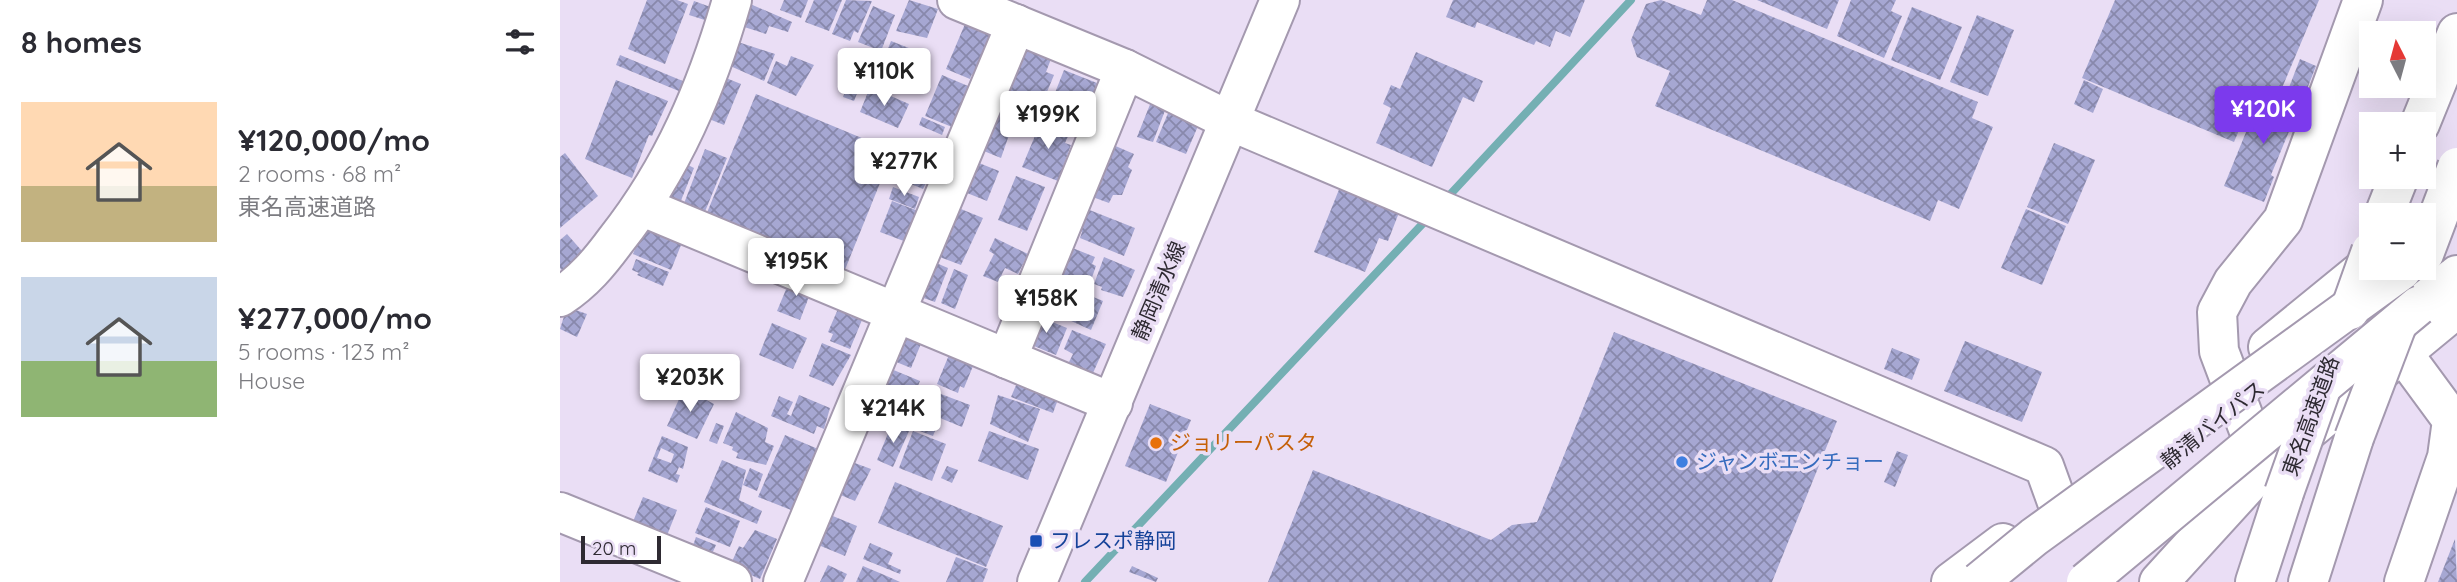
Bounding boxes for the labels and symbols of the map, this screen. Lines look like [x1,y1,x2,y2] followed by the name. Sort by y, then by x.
[2359,21,2436,98] north arrow
[835,48,933,108] pin: ¥110K
[2214,86,2312,146] pin: ¥120K
[999,92,1097,151] pin: ¥199K
[855,138,953,198] pin: ¥277K
[1126,237,1191,344] street label: 静岡清水線
[747,238,845,298] pin: ¥195K
[997,276,1095,335] pin: ¥158K
[2276,352,2344,479] street label: 東名高速道路
[641,354,739,414] pin: ¥203K
[2155,375,2269,474] street label: 静清バイパス
[844,386,942,445] pin: ¥214K
[1170,429,1317,455] place label: ジョリーパスタ
[1148,435,1164,451] marker: ジョリーパスタ
[1696,448,1884,474] place label: ジャンボエンチョー
[1674,454,1690,470] marker: ジャンボエンチョー
[1050,527,1176,553] place label: フレスポ静岡
[581,533,662,565] scale bar
[1028,533,1044,549] marker: フレスポ静岡

